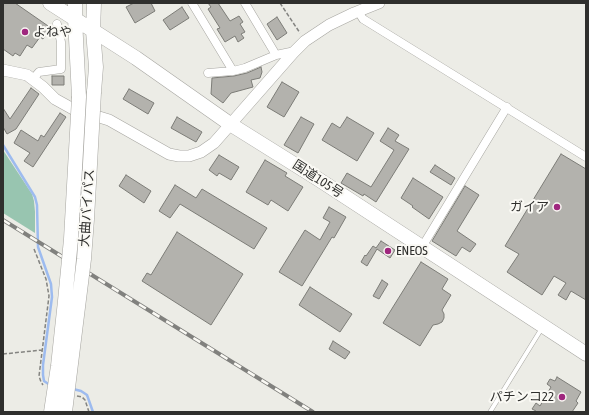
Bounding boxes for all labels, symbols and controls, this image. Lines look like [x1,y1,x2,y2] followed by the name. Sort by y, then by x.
[33,24,72,40] place label: よねや
[20,27,30,37] marker: よねや
[290,157,346,201] street label: 国道105号
[76,169,98,247] street label: 大曲バイパス
[510,199,549,215] place label: ガイア
[552,202,562,212] marker: ガイア
[396,243,428,259] place label: ENEOS
[383,246,393,256] marker: ENEOS
[490,389,554,405] place label: パチンコ22
[557,392,567,402] marker: パチンコ22

